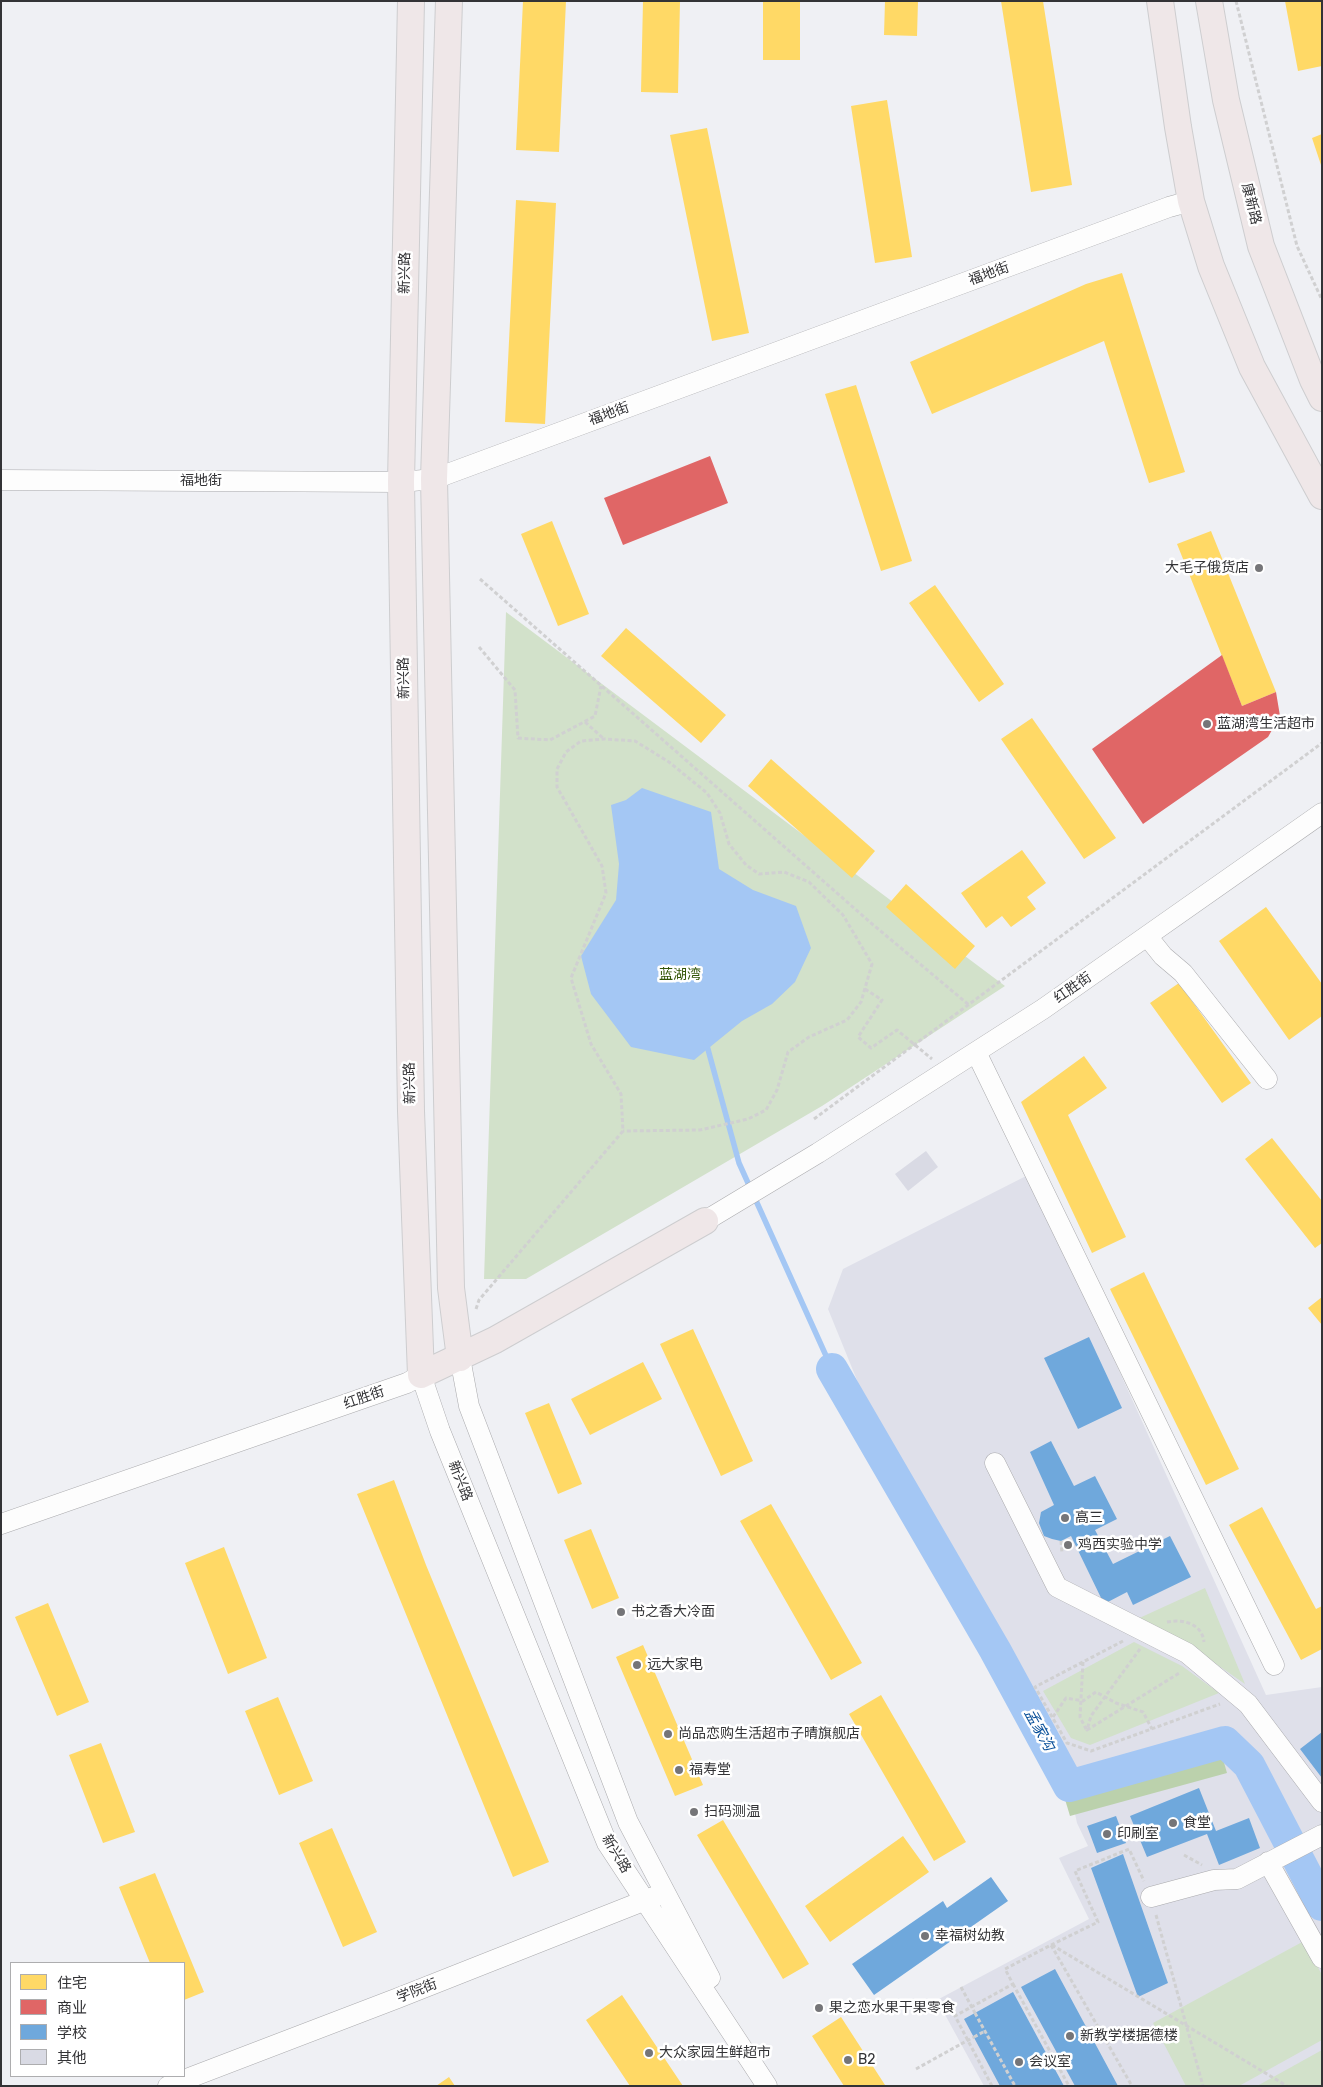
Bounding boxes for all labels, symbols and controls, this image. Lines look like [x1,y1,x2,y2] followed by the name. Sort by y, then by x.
[1238,182,1264,226] street label: 康新路
[396,252,414,294] street label: 新兴路
[966,259,1012,289] street label: 福地街
[586,399,632,429] street label: 福地街
[180,473,222,489] street label: 福地街
[1165,560,1249,576] place label: 大毛子俄货店
[1253,562,1265,574] marker: 大毛子俄货店
[395,657,413,699] street label: 新兴路
[1217,716,1315,732] place label: 蓝湖湾生活超市
[1201,718,1213,730] marker: 蓝湖湾生活超市
[659,967,701,983] park label: 蓝湖湾
[1051,969,1095,1007] street label: 红胜街
[401,1062,419,1104] street label: 新兴路
[341,1383,387,1413] street label: 红胜街
[444,1458,476,1504] street label: 新兴路
[1075,1510,1103,1526] place label: 高三
[1059,1512,1071,1524] marker: 高三
[1078,1537,1162,1553] place label: 鸡西实验中学
[1062,1539,1074,1551] marker: 鸡西实验中学
[631,1604,715,1620] place label: 书之香大冷面
[615,1606,627,1618] marker: 书之香大冷面
[647,1657,703,1673] place label: 远大家电
[631,1659,643,1671] marker: 远大家电
[1020,1706,1058,1754] water label: 孟家沟
[678,1726,860,1742] place label: 尚品恋购生活超市子晴旗舰店
[662,1728,674,1740] marker: 尚品恋购生活超市子晴旗舰店
[689,1762,731,1778] place label: 福寿堂
[673,1764,685,1776] marker: 福寿堂
[704,1804,760,1820] place label: 扫码测温
[688,1806,700,1818] marker: 扫码测温
[1183,1815,1211,1831] place label: 食堂
[1167,1817,1179,1829] marker: 食堂
[1117,1826,1159,1842] place label: 印刷室
[1101,1828,1113,1840] marker: 印刷室
[598,1832,634,1876] street label: 新兴路
[935,1928,1005,1944] place label: 幸福树幼教
[919,1930,931,1942] marker: 幸福树幼教
[10,1962,185,2077] legend
[57,1974,87,1992] text: 住宅
[394,1976,440,2006] street label: 学院街
[57,1999,87,2017] text: 商业
[829,2000,955,2016] place label: 果之恋水果干果零食
[813,2002,825,2014] marker: 果之恋水果干果零食
[57,2024,87,2042] text: 学校
[1080,2028,1178,2044] place label: 新教学楼据德楼
[1064,2030,1076,2042] marker: 新教学楼据德楼
[659,2045,771,2061] place label: 大众家园生鲜超市
[643,2047,655,2059] marker: 大众家园生鲜超市
[57,2049,87,2067] text: 其他
[858,2052,876,2068] place label: B2
[842,2054,854,2066] marker: B2
[1029,2054,1071,2070] place label: 会议室
[1013,2056,1025,2068] marker: 会议室

